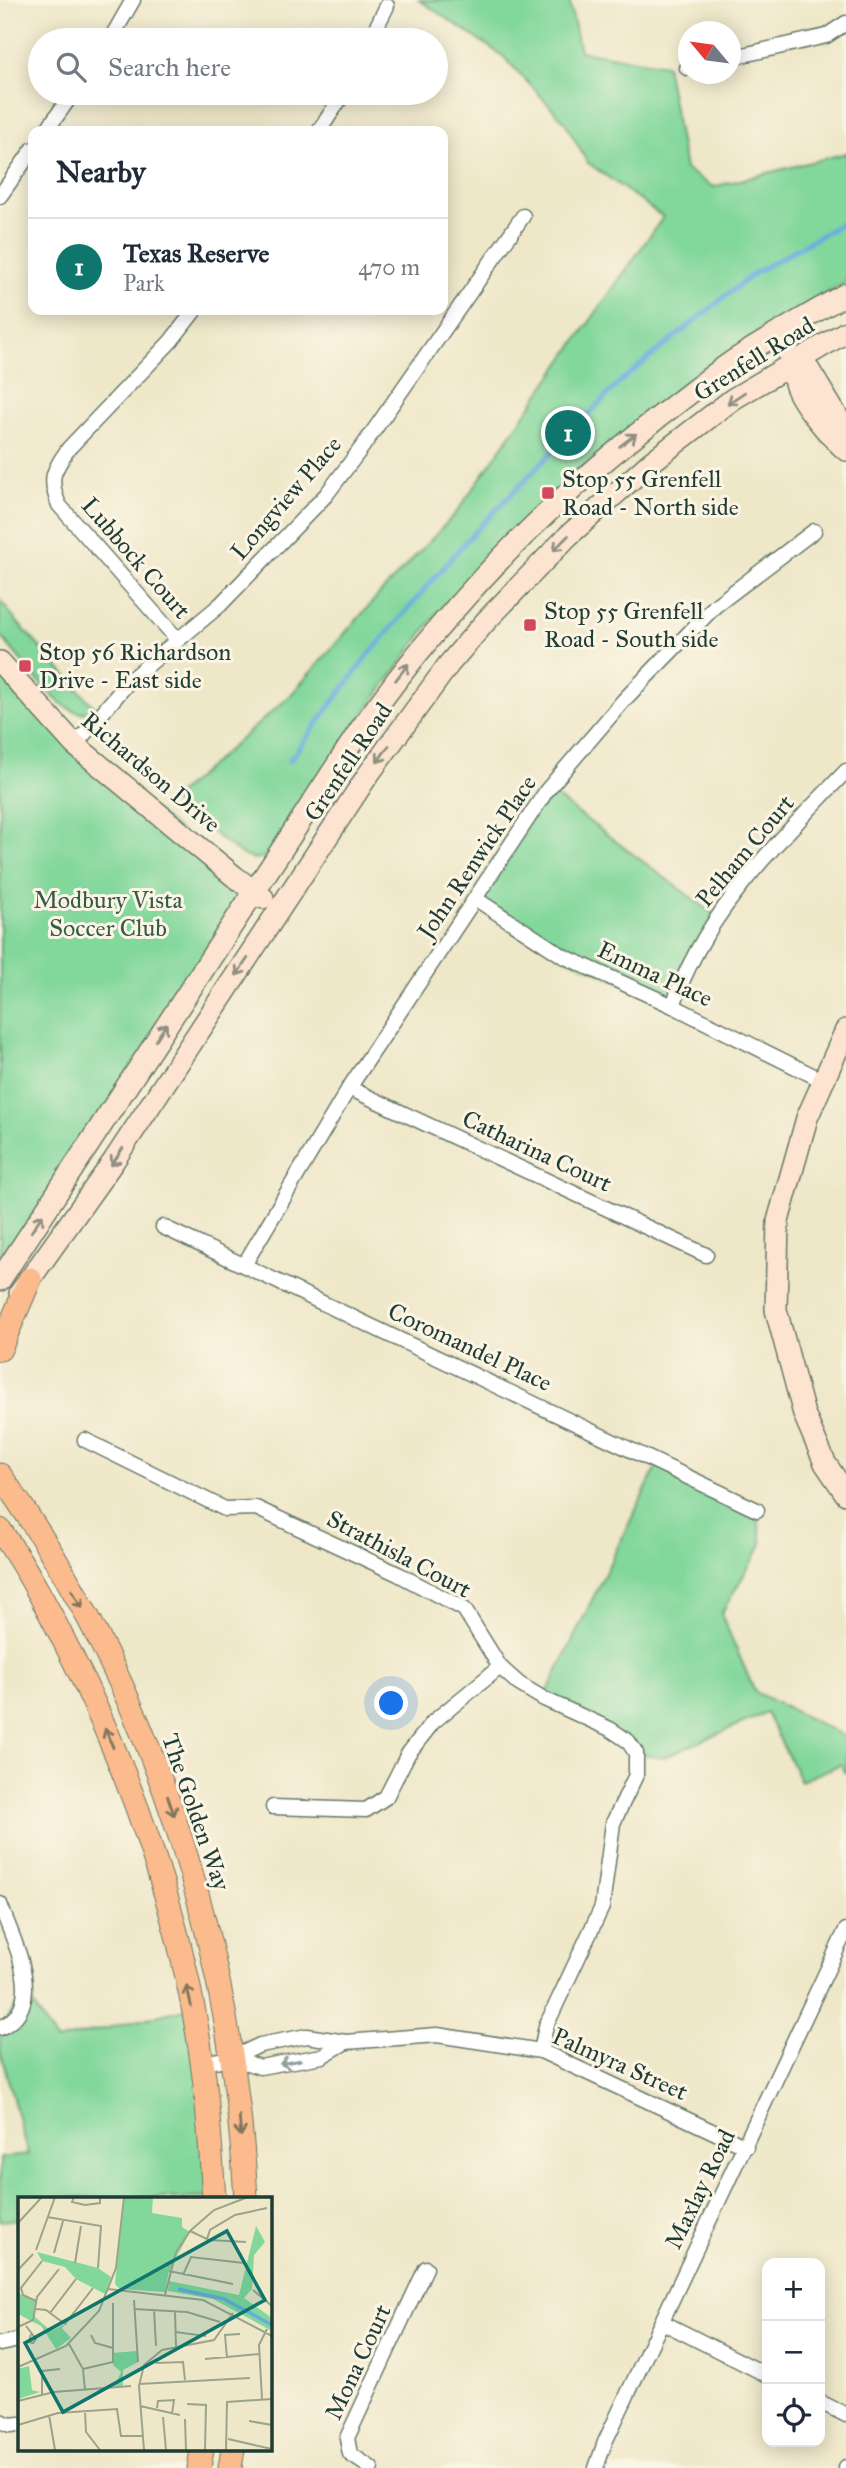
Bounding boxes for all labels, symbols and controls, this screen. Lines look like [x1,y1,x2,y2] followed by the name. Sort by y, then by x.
[678,21,741,84] north arrow
[28,28,448,105] search box
[52,48,90,86] icon: search
[108,51,231,83] text: Search here
[56,154,146,190] text: Nearby
[123,237,269,269] text: Texas Reserve
[74,253,84,281] text: 1
[358,253,420,281] text: 470 m
[123,269,165,297] text: Park
[688,310,820,408] street label: Grenfell Road
[726,391,746,405] one-way arrow
[545,407,591,459] pin: 1
[224,430,348,566] street label: Longview Place
[618,432,637,447] one-way arrow
[562,464,739,522] place label: Stop 55 Grenfell Road - North side
[540,485,556,501] marker: Stop 55 Grenfell Road - North side
[75,491,197,625] street label: Lubbock Court
[552,534,569,551] one-way arrow
[544,596,719,654] place label: Stop 55 Grenfell Road - South side
[522,617,538,633] marker: Stop 55 Grenfell Road - South side
[39,637,231,695] place label: Stop 56 Richardson Drive - East side
[17,658,33,674] marker: Stop 56 Richardson Drive - East side
[394,664,409,682] one-way arrow
[297,697,399,827] street label: Grenfell Road
[75,705,227,839] street label: Richardson Drive
[376,744,390,763] one-way arrow
[409,769,543,947] street label: John Renwick Place
[689,788,801,913] street label: Pelham Court
[33,885,183,943] park label: Modbury Vista Soccer Club
[593,934,717,1014] street label: Emma Place
[234,956,248,976] one-way arrow
[154,1023,168,1042] one-way arrow
[458,1103,617,1199] street label: Catharina Court
[109,1146,123,1166] one-way arrow
[30,1214,45,1233] one-way arrow
[383,1296,557,1398] street label: Coromandel Place
[322,1503,477,1605] street label: Strathisla Court
[71,1589,85,1609] one-way arrow
[374,1686,408,1720] your location
[102,1727,115,1749] one-way arrow
[155,1730,237,1895] street label: The Golden Way
[166,1795,178,1817] one-way arrow
[182,1985,196,2008] one-way arrow
[548,2021,693,2107] street label: Palmyra Street
[279,2056,302,2069] one-way arrow
[234,2114,247,2137] one-way arrow
[658,2124,742,2254] street label: Maxlay Road
[18,2197,271,2450] inset map
[762,2258,825,2447] map controls
[762,2258,825,2321] button: +
[318,2299,398,2425] street label: Mona Court
[762,2321,825,2384] button: −
[762,2384,825,2447] button: locate

